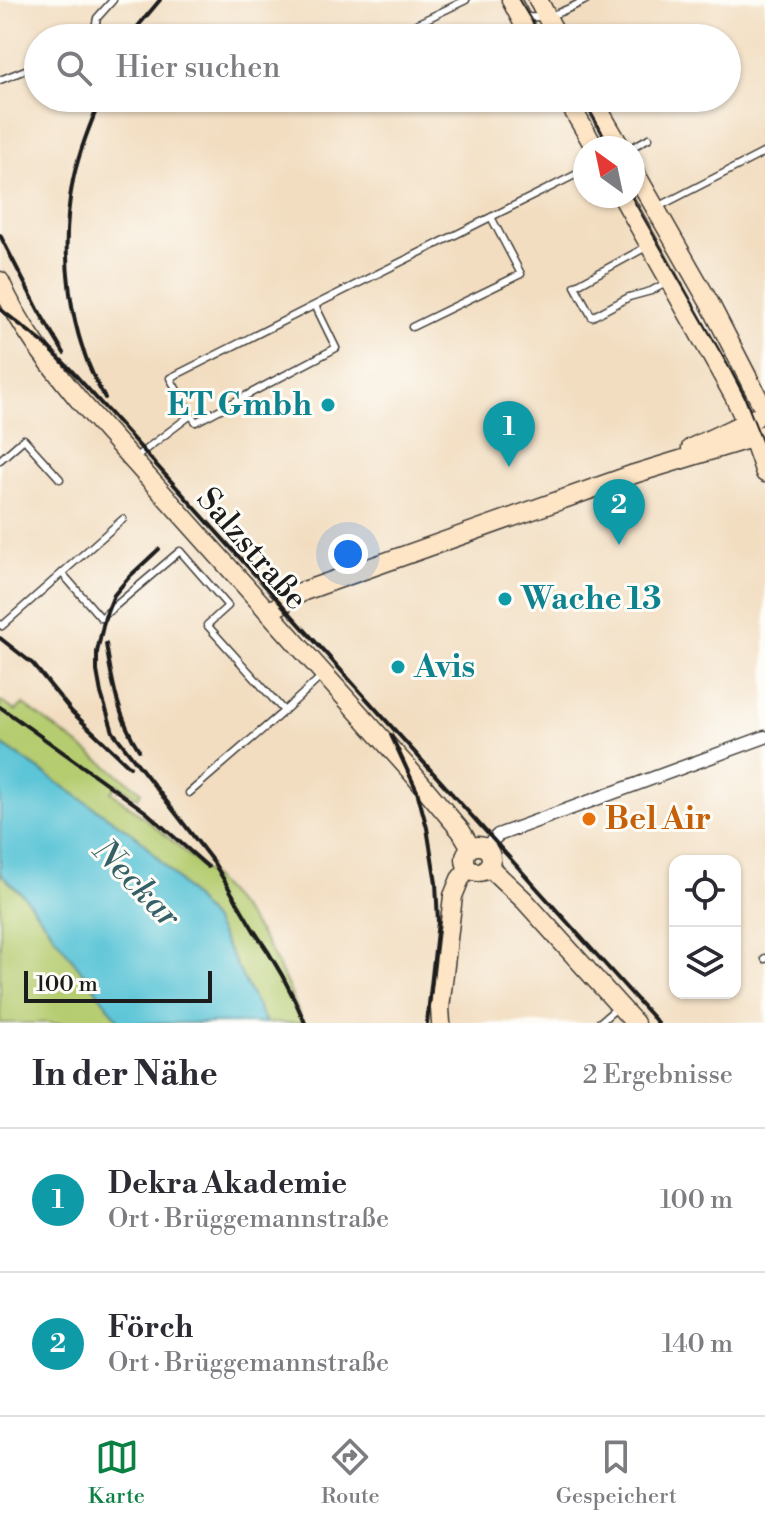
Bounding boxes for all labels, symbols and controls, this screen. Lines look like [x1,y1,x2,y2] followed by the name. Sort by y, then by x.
[24,24,741,112] search box
[52,46,96,90] icon: search
[116,49,280,87] text: Hier suchen
[573,136,645,208] north arrow
[167,385,312,425] place label: ET Gmbh
[319,396,337,414] marker: ET Gmbh
[483,401,535,467] pin: 1
[593,479,645,545] pin: 2
[188,480,316,618] street label: Salzstraße
[328,534,368,574] your location
[520,579,661,619] place label: Wache 13
[496,590,514,608] marker: Wache 13
[413,647,475,687] place label: Avis
[389,658,407,676] marker: Avis
[605,799,711,839] place label: Bel Air
[580,810,598,828] marker: Bel Air
[83,830,189,938] water label: Neckar
[669,855,741,999] map controls
[669,855,741,927] button: locate
[669,927,741,999] button: layers
[24,967,212,1003] scale bar
[36,971,98,998] text: 100 m
[32,1054,218,1096] text: In der Nähe
[583,1059,733,1091] text: 2 Ergebnisse
[108,1165,347,1203] text: Dekra Akademie
[52,1184,64,1216] text: 1
[660,1184,733,1216] text: 100 m
[108,1203,389,1235] text: Ort · Brüggemannstraße
[108,1309,193,1347] text: Förch
[50,1328,66,1360] text: 2
[662,1328,733,1360] text: 140 m
[108,1347,389,1379] text: Ort · Brüggemannstraße
[88,1435,145,1510] tab: Karte
[321,1435,380,1510] tab: Route
[556,1435,677,1510] tab: Gespeichert

